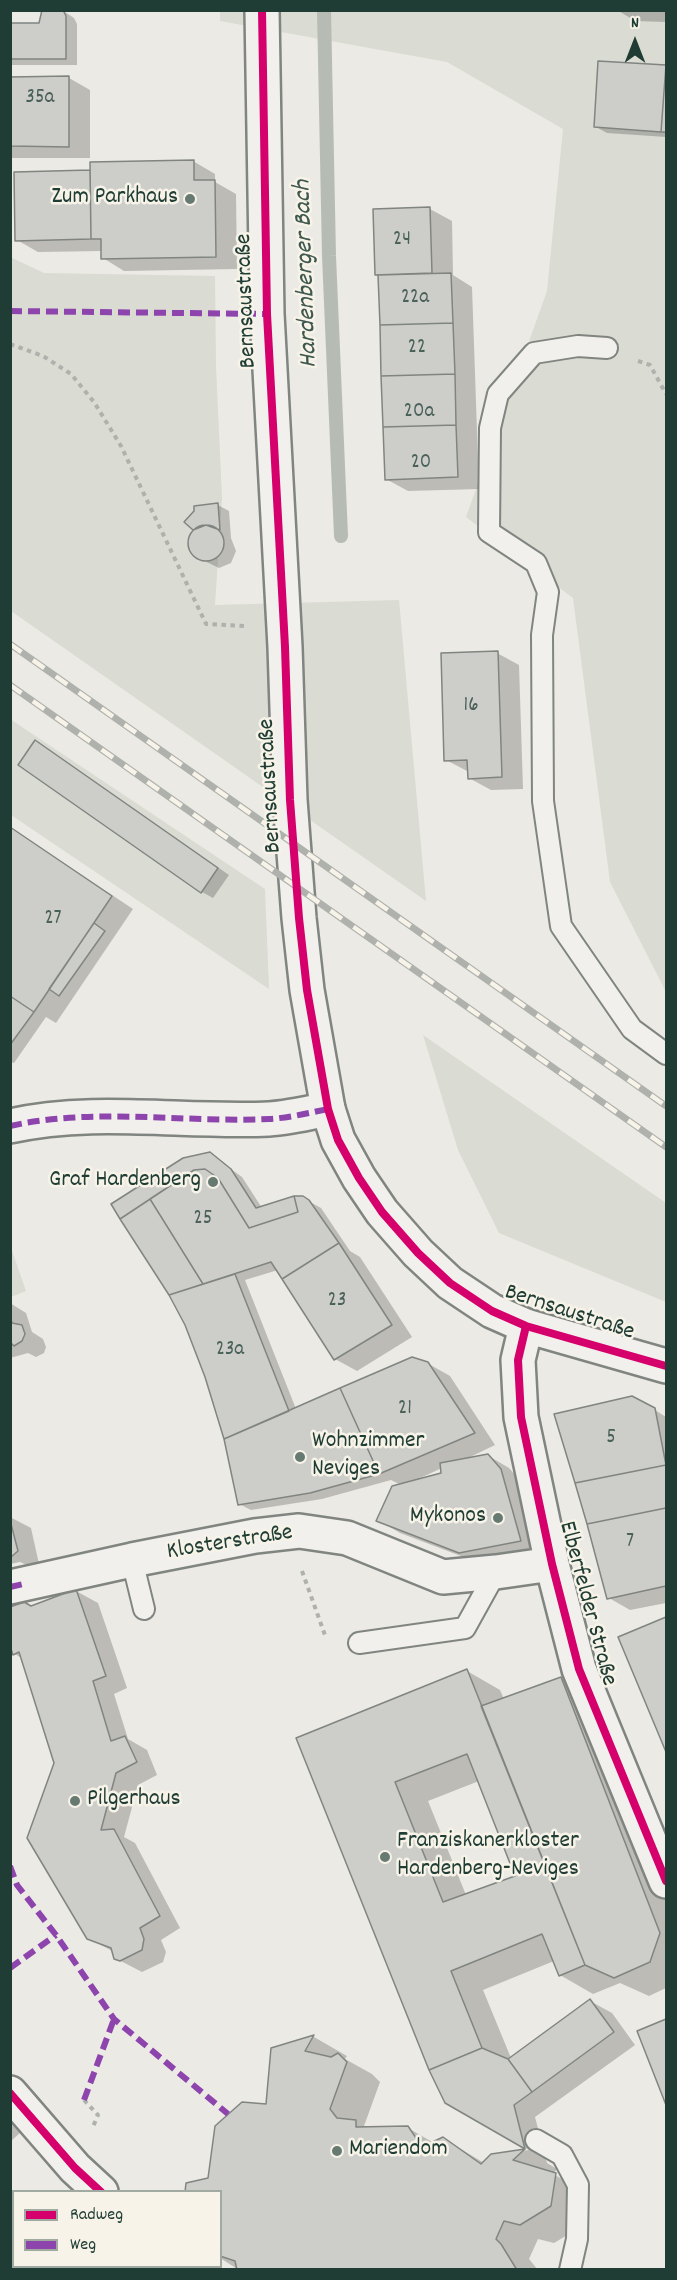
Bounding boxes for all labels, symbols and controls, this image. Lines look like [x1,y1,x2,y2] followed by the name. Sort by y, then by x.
[605,12,665,72] north arrow
[631,12,639,35] text: N
[26,86,54,112] house number: 35a
[289,179,327,369] water label: Hardenberger Bach
[51,185,178,213] place label: Zum Parkhaus
[183,192,197,206] marker: Zum Parkhaus
[393,228,411,254] house number: 24
[231,233,265,369] street label: Bernsaustraße
[401,286,429,312] house number: 22a
[408,336,426,362] house number: 22
[404,400,434,426] house number: 20a
[411,451,431,477] house number: 20
[464,694,478,720] house number: 16
[254,718,290,854] street label: Bernsaustraße
[44,907,62,933] house number: 27
[49,1168,201,1196] place label: Graf Hardenberg
[206,1175,220,1189] marker: Graf Hardenberg
[194,1207,212,1233] house number: 25
[500,1279,638,1349] street label: Bernsaustraße
[328,1289,346,1315] house number: 23
[216,1338,244,1364] house number: 23a
[398,1397,412,1423] house number: 21
[606,1426,616,1452] house number: 5
[312,1429,424,1485] place label: Wohnzimmer Neviges
[293,1450,307,1464] marker: Wohnzimmer Neviges
[410,1504,486,1532] place label: Mykonos
[491,1511,505,1525] marker: Mykonos
[550,1519,622,1689] street label: Elberfelder Straße
[165,1520,295,1568] street label: Klosterstraße
[626,1530,634,1556] house number: 7
[87,1787,181,1815] place label: Pilgerhaus
[68,1794,82,1808] marker: Pilgerhaus
[397,1829,579,1885] place label: Franziskanerkloster Hardenberg-Neviges
[378,1850,392,1864] marker: Franziskanerkloster Hardenberg-Neviges
[349,2137,448,2165] place label: Mariendom
[330,2144,344,2158] marker: Mariendom
[12,2190,222,2268] legend
[70,2203,123,2228] text: Radweg
[70,2233,96,2258] text: Weg

